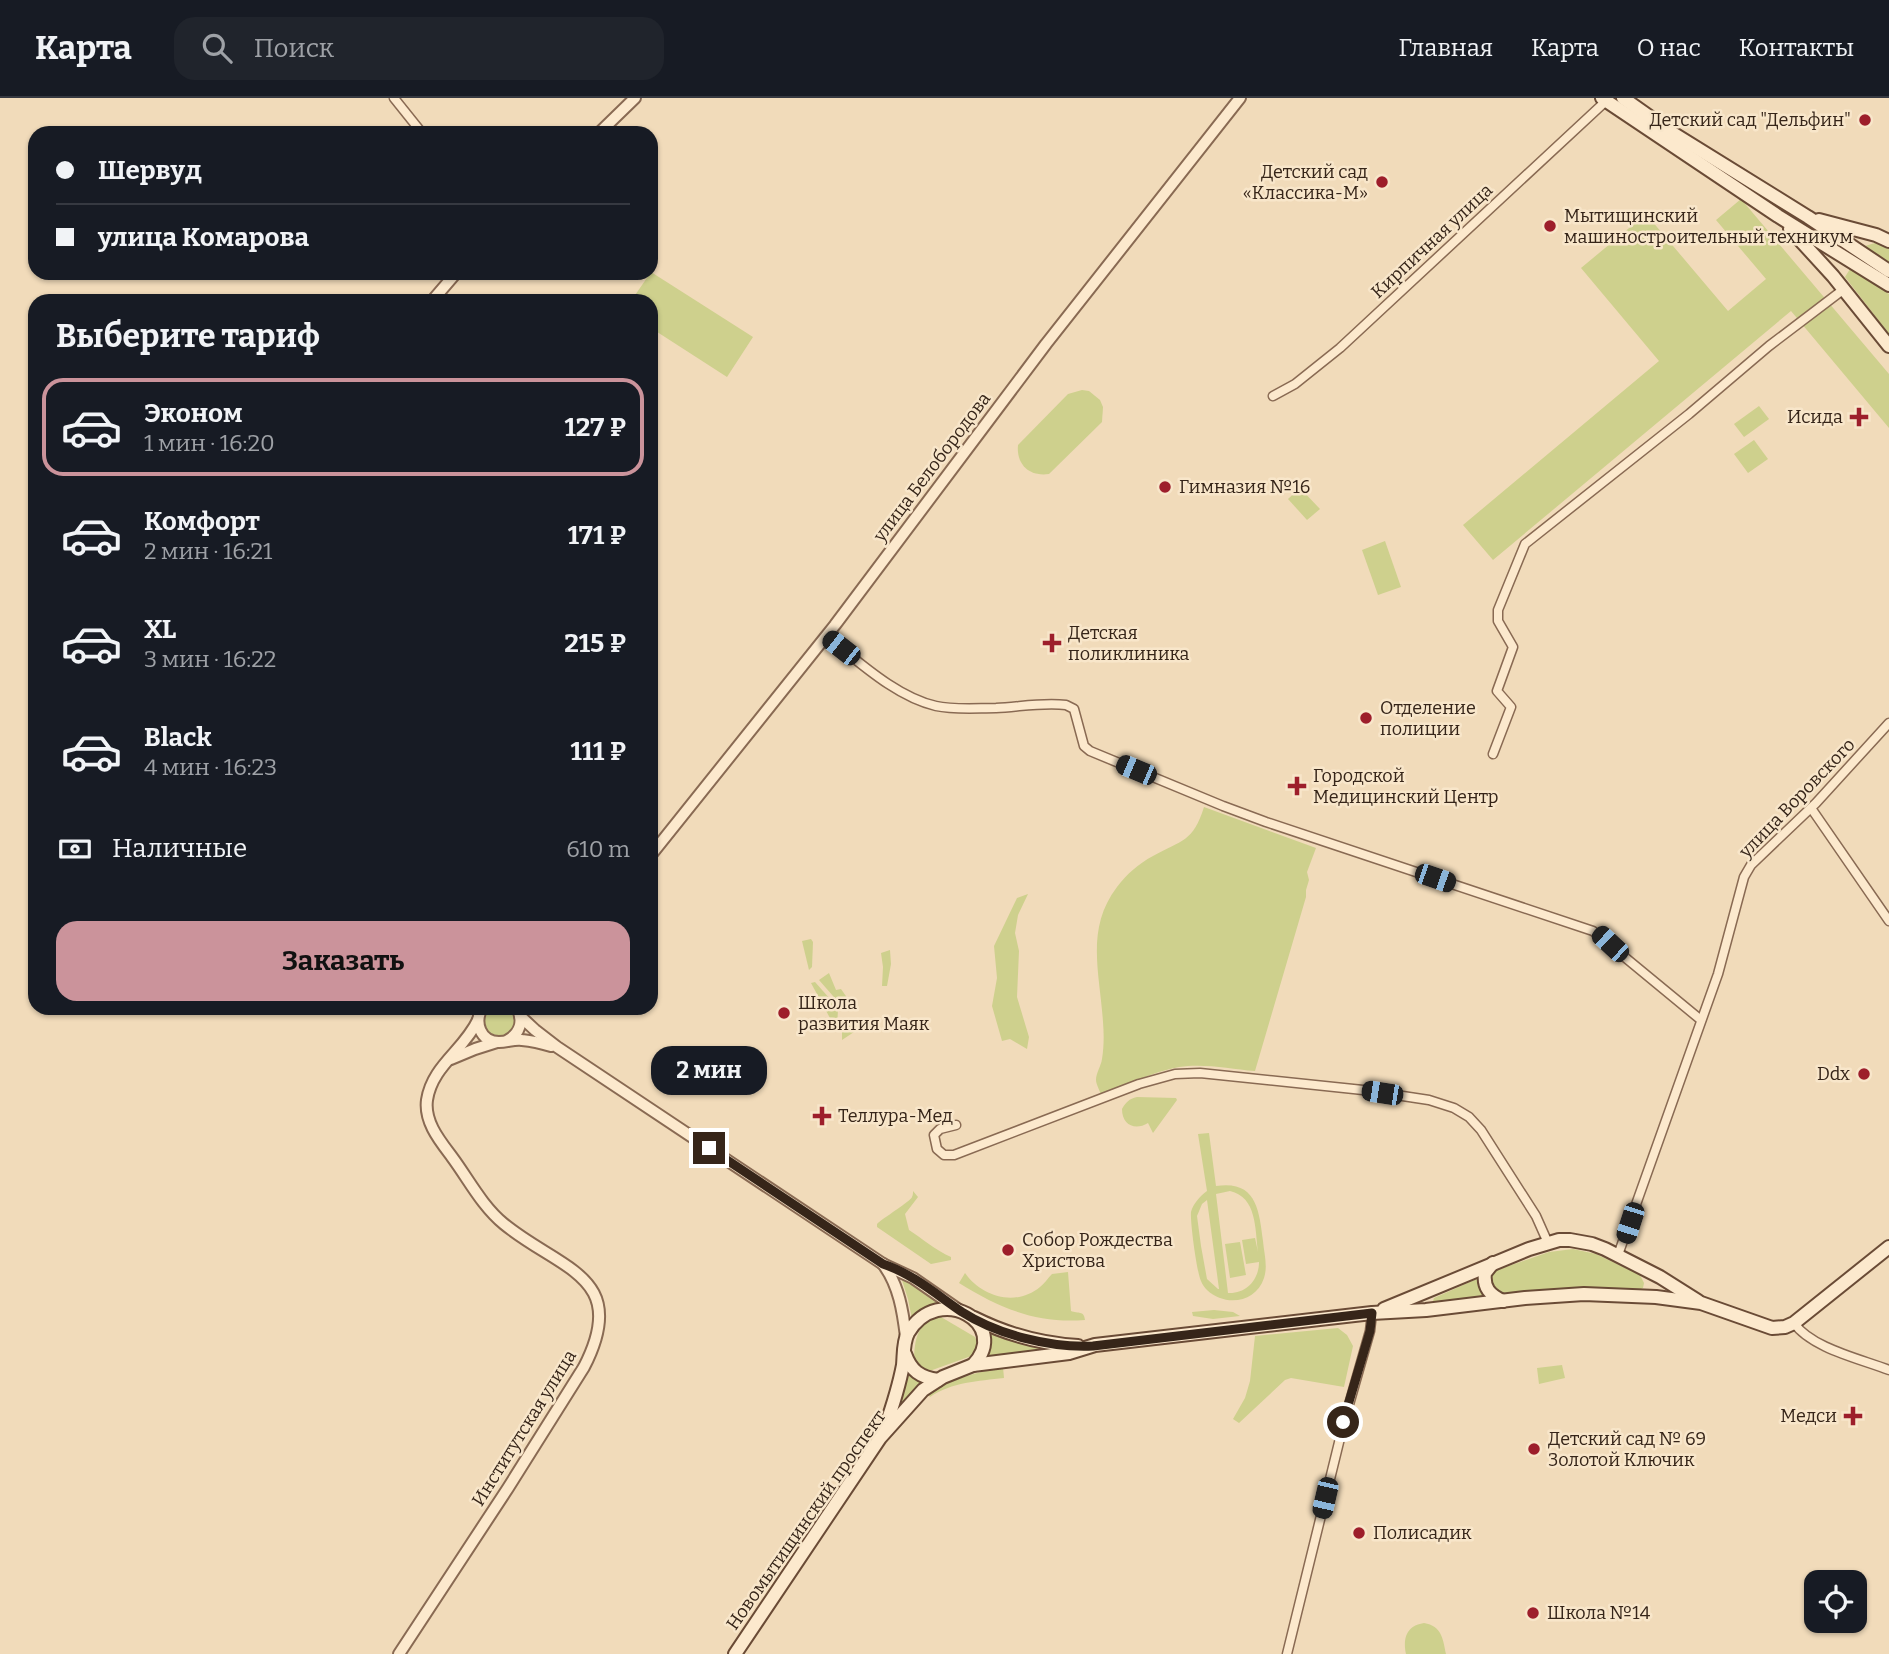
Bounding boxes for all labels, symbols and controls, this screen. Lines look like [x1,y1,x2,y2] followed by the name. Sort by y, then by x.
[174,17,664,80] search box
[35,28,132,68] text: Карта
[198,29,236,67] icon: search
[254,33,334,64] text: Поиск
[1398,34,1493,62] text: Главная
[1531,34,1599,62] text: Карта
[1637,34,1701,62] text: О нас
[1739,34,1854,62] text: Контакты
[1649,109,1851,131] place label: Детский сад "Дельфин"
[1857,112,1873,128] marker: Детский сад "Дельфин"
[98,155,202,186] text: Шервуд
[1243,161,1368,204] place label: Детский сад «Классика-М»
[1374,174,1390,190] marker: Детский сад «Классика-М»
[1367,179,1497,303] street label: Кирпичная улица
[1564,205,1853,248] place label: Мытищинский машиностроительный техникум
[1542,218,1558,234] marker: Мытищинский машиностроительный техникум
[98,222,309,253] text: улица Комарова
[56,317,320,355] text: Выберите тариф
[868,388,995,547] street label: улица Белобородова
[60,396,123,459] icon: car
[144,398,243,429] text: Эконом
[1787,406,1843,428] place label: Исида
[1849,407,1869,427] marker: Исида
[565,412,626,443] text: 127 ₽
[144,429,275,457] text: 1 мин · 16:20
[1179,476,1310,498] place label: Гимназия №16
[1157,479,1173,495] marker: Гимназия №16
[60,504,123,567] icon: car
[144,506,260,537] text: Комфорт
[568,520,626,551] text: 171 ₽
[144,537,272,565] text: 2 мин · 16:21
[60,612,123,675] icon: car
[144,614,176,645] text: XL
[1068,622,1190,665] place label: Детская поликлиника
[818,627,865,669] car
[564,628,626,659] text: 215 ₽
[1042,633,1062,653] marker: Детская поликлиника
[144,645,276,673] text: 3 мин · 16:22
[1380,697,1476,740] place label: Отделение полиции
[1358,710,1374,726] marker: Отделение полиции
[60,720,123,783] icon: car
[144,722,212,753] text: Black
[1734,734,1860,863] street label: улица Воровского
[571,736,626,767] text: 111 ₽
[1113,752,1160,788] car
[144,753,277,781] text: 4 мин · 16:23
[1313,765,1499,808] place label: Городской Медицинский Центр
[1287,776,1307,796] marker: Городской Медицинский Центр
[56,830,94,868] icon: cash
[112,833,247,864] text: Наличные
[566,835,630,863] text: 610 m
[1412,861,1459,895] car
[56,921,630,1001] button: Заказать
[1588,922,1633,966] car
[798,992,930,1035] place label: Школа развития Маяк
[776,1005,792,1021] marker: Школа развития Маяк
[651,1046,767,1096] callout: 2 мин
[676,1056,742,1084] text: 2 мин
[1817,1063,1850,1085] place label: Ddx
[1856,1066,1872,1082] marker: Ddx
[1360,1079,1405,1107] car
[838,1105,953,1127] place label: Теллура-Мед
[812,1106,832,1126] marker: Теллура-Мед
[693,1132,725,1164] route end
[1614,1200,1647,1246] car
[1022,1229,1173,1272] place label: Собор Рождества Христова
[1000,1242,1016,1258] marker: Собор Рождества Христова
[467,1346,581,1510] street label: Институтская улица
[1780,1405,1837,1427] place label: Медси
[721,1406,891,1634] street label: Новомытищинский проспект
[1327,1406,1359,1438] route start
[1843,1406,1863,1426] marker: Медси
[1548,1428,1706,1471] place label: Детский сад № 69 Золотой Ключик
[1526,1441,1542,1457] marker: Детский сад № 69 Золотой Ключик
[1311,1475,1340,1521] car
[1373,1522,1472,1544] place label: Полисадик
[1351,1525,1367,1541] marker: Полисадик
[1804,1570,1867,1633] map controls
[1804,1570,1867,1633] button: locate
[1547,1602,1651,1624] place label: Школа №14
[1525,1605,1541,1621] marker: Школа №14

